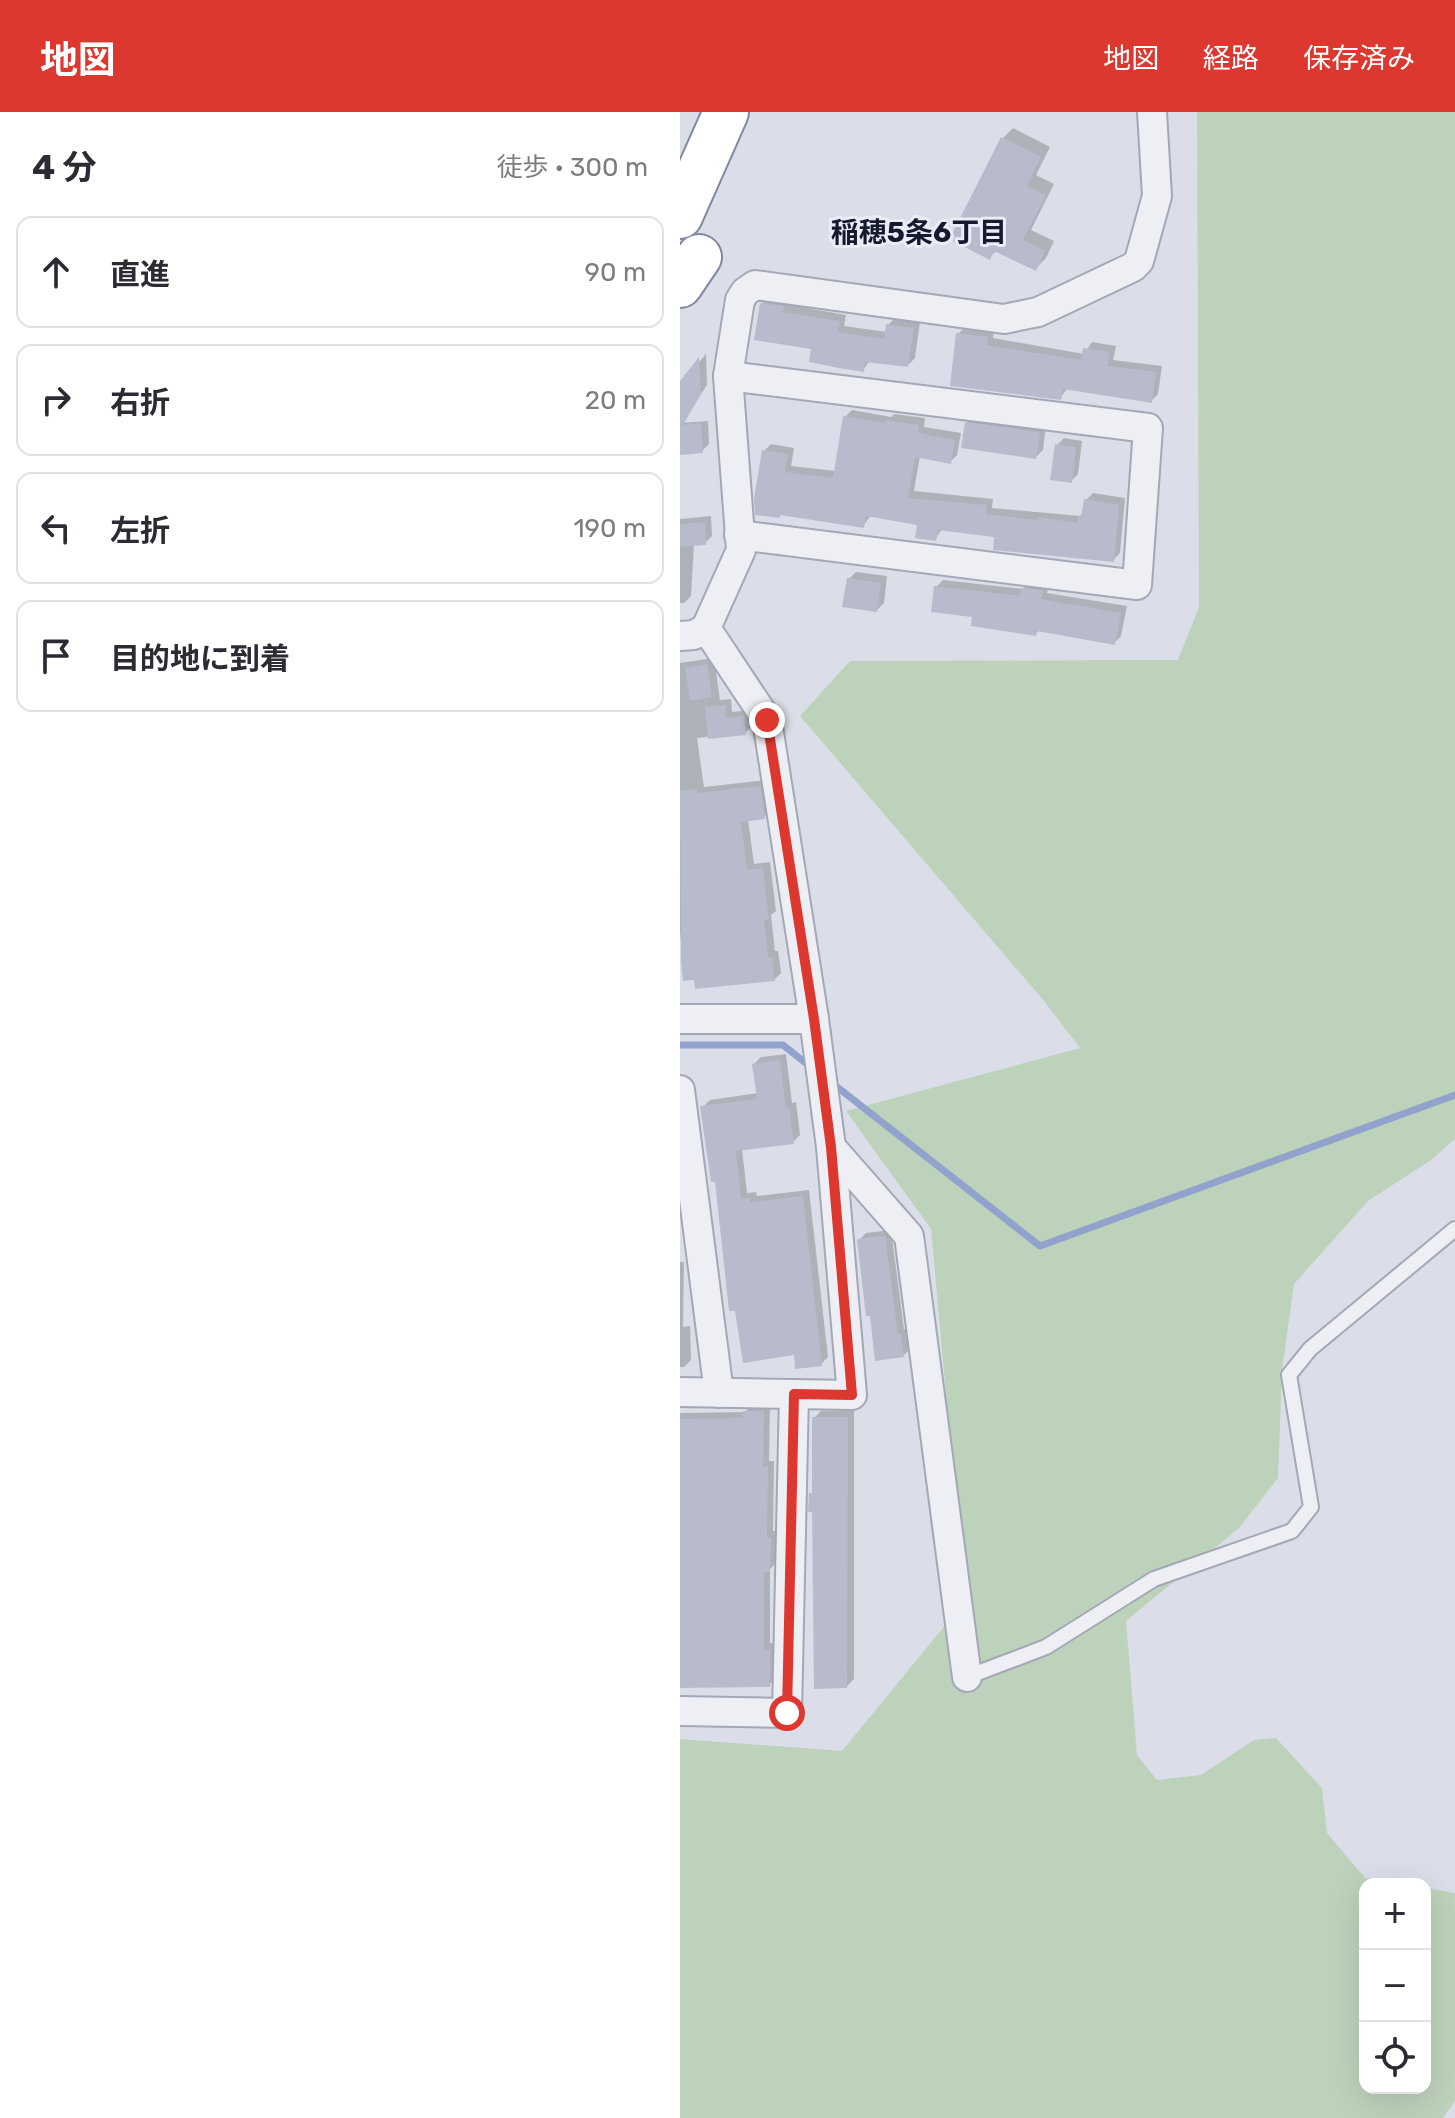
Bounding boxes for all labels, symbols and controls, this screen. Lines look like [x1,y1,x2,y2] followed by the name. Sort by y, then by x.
[40,37,116,83] text: 地図
[1103,42,1159,75] text: 地図
[1203,42,1259,75] text: 経路
[1303,42,1415,75] text: 保存済み
[32,147,96,188] text: 4 分
[497,152,648,183] text: 徒歩 · 300 m
[831,216,1007,249] district label: 稲穂5条6丁目
[34,250,78,294] icon: ahead
[110,257,170,293] text: 直進
[585,257,646,288] text: 90 m
[34,378,78,422] icon: right
[110,385,170,421] text: 右折
[585,385,646,416] text: 20 m
[34,506,78,550] icon: left
[110,513,170,549] text: 左折
[573,513,646,544] text: 190 m
[34,634,78,678] icon: arrive
[110,641,290,677] text: 目的地に到着
[749,702,785,738] route end
[769,1695,805,1731] route start
[1359,1878,1431,2094] map controls
[1359,1878,1431,1950] button: +
[1359,1950,1431,2022] button: −
[1359,2022,1431,2094] button: locate

